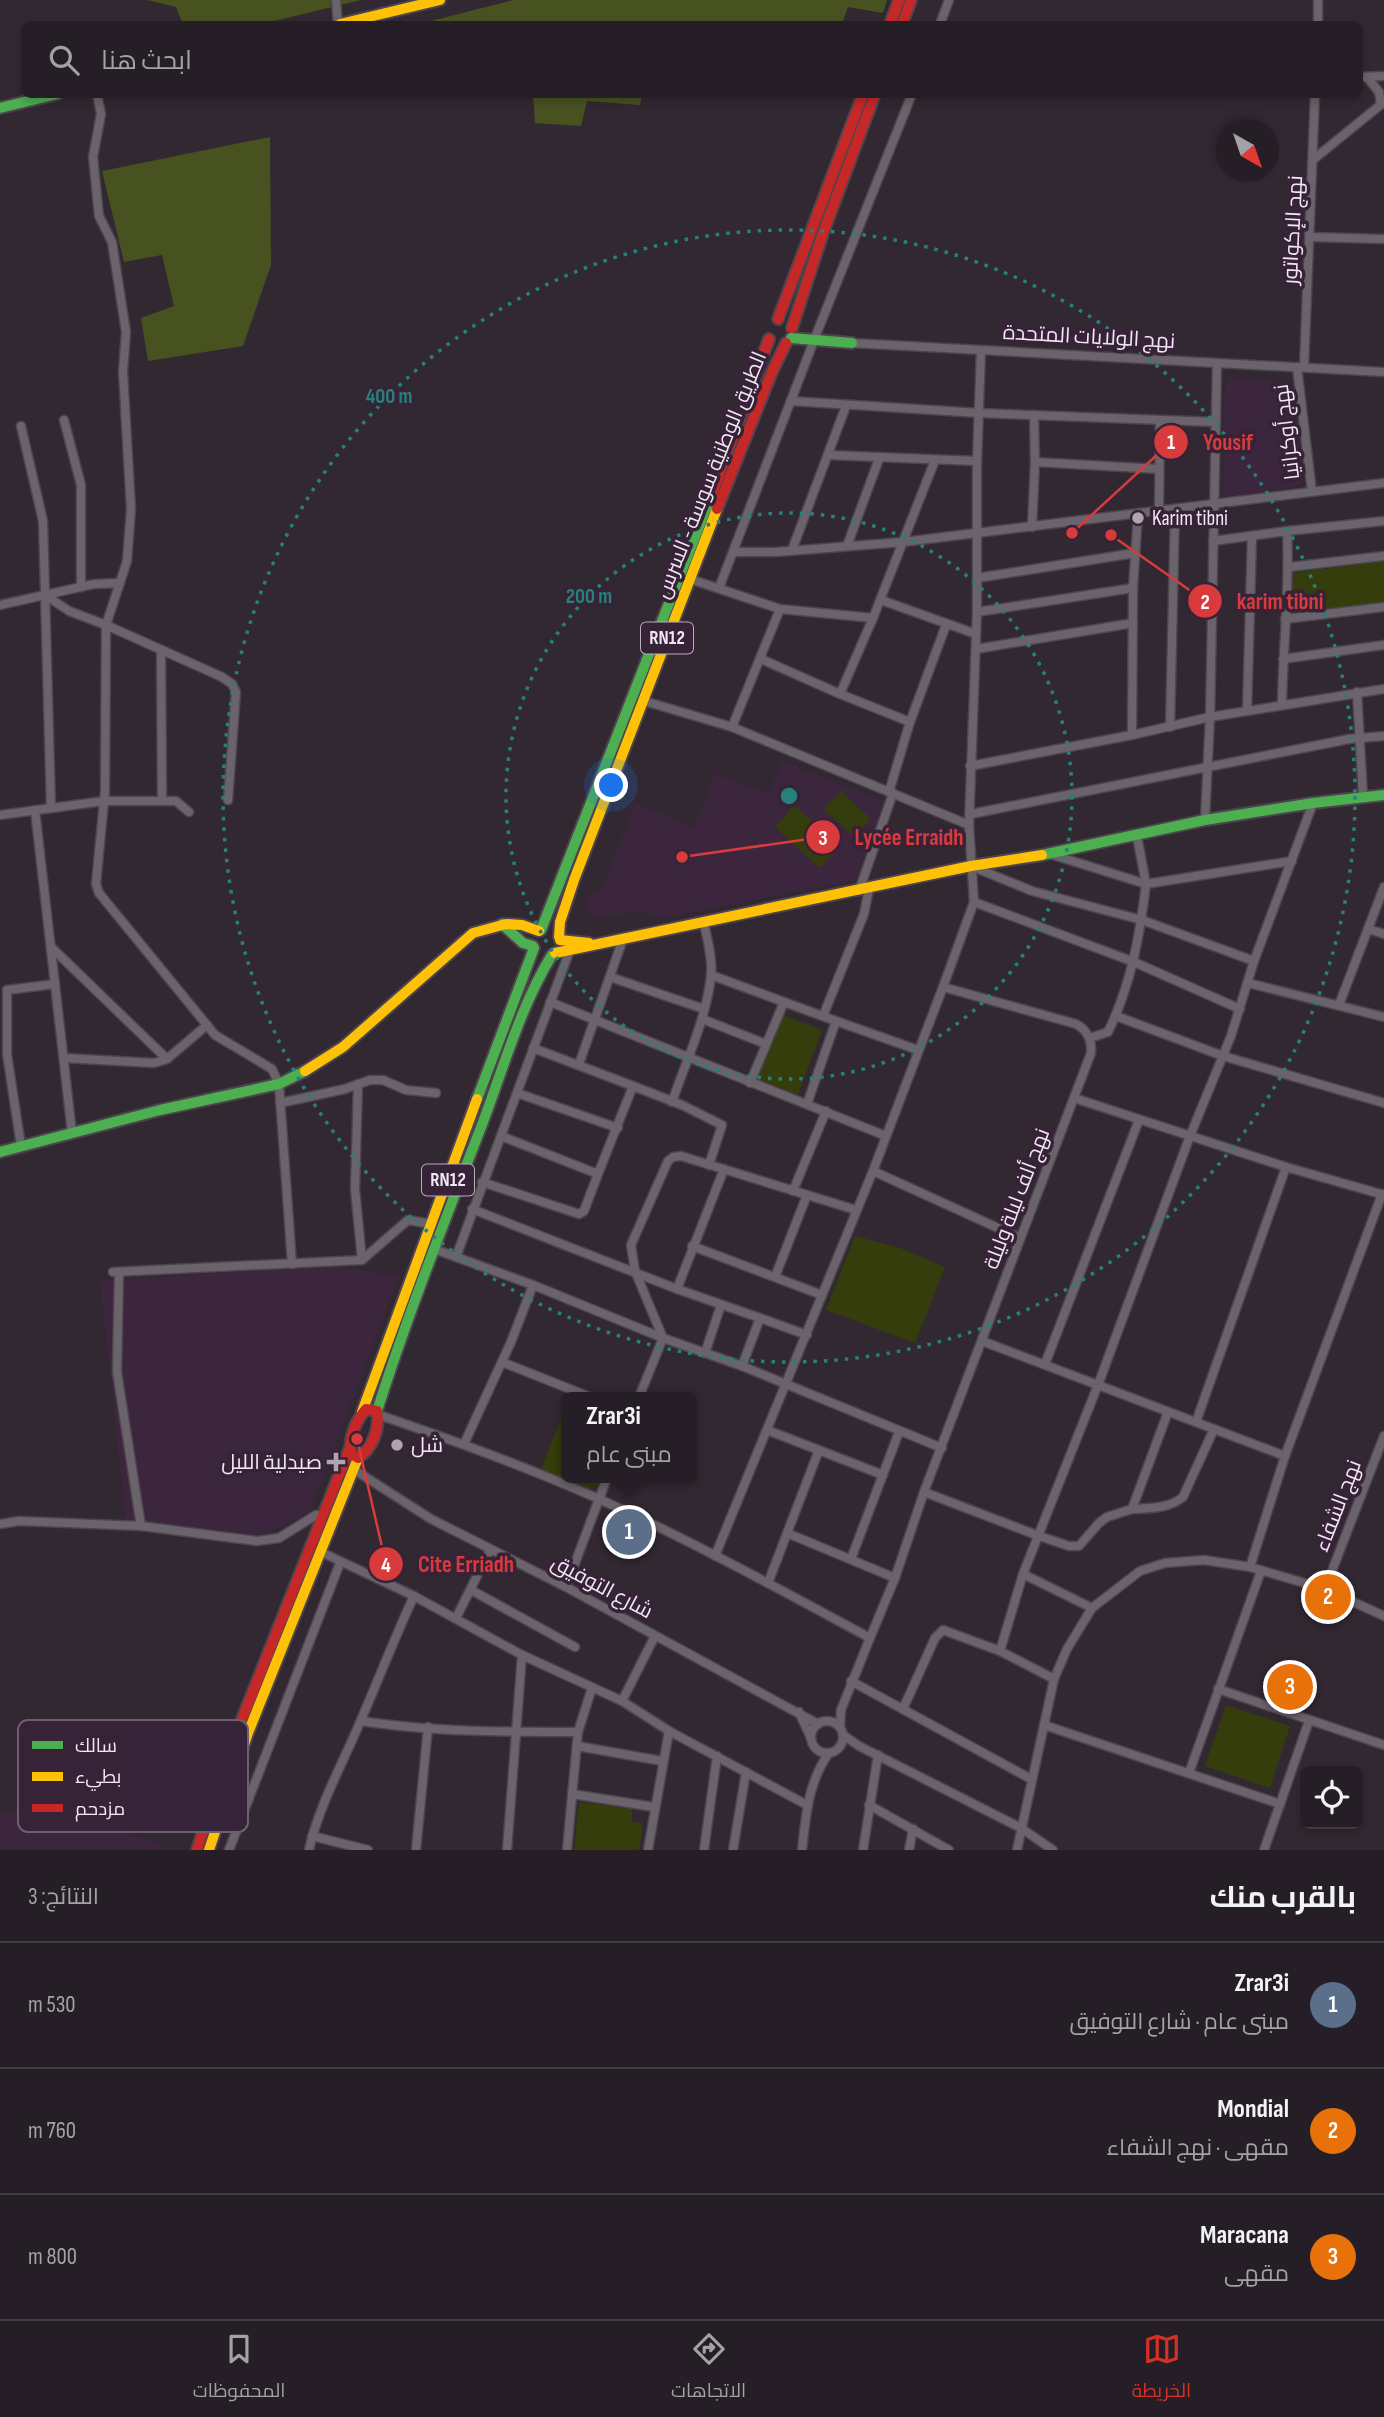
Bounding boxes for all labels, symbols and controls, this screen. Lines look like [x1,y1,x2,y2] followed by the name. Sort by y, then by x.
[21,21,1363,98] search box
[45,41,83,79] icon: search
[101,46,192,77] text: ابحث هنا
[1216,119,1279,182] north arrow
[1278,175,1309,286] street label: نهج الإكواتور
[1002,320,1176,355] street label: نهج الولايات المتحدة
[650,348,772,602] street label: الطريق الوطنية سوسة - السرس
[1268,383,1306,481] street label: نهج أوكرانيا
[366,384,412,409] text: 400 m
[1154,420,1267,464] callout: Yousif
[1203,429,1254,457] text: Yousif
[1167,430,1175,455] text: 1
[1152,506,1228,531] place label: Karim tibni
[1130,510,1146,526] marker: Karim tibni
[1188,579,1338,623] callout: karim tibni
[566,584,612,609] text: 200 m
[1237,588,1323,616] text: karim tibni
[1200,590,1210,615] text: 2
[641,622,693,653] road number: RN12
[594,768,628,802] your location
[777,784,801,808] centre of rings
[806,815,978,859] callout: Lycée Erraidh
[855,824,963,852] text: Lycée Erraidh
[818,826,828,851] text: 3
[978,1125,1056,1273] street label: نهج ألف ليلة وليلة
[422,1164,474,1196] road number: RN12
[561,1392,697,1483] popup
[586,1401,641,1432] text: Zrar3i
[411,1433,443,1458] place label: شل
[389,1437,405,1453] marker: شل
[586,1441,672,1469] text: مبنى عام
[221,1450,322,1475] place label: صيدلية الليل
[328,1454,344,1470] marker: صيدلية الليل
[1309,1456,1368,1556] street label: نهج الشفاء
[606,1506,652,1558] pin: 1
[369,1542,528,1586] callout: Cite Erriadh
[546,1550,657,1625] street label: شارع التوفيق
[418,1551,514,1579] text: Cite Erriadh
[381,1553,391,1578] text: 4
[1305,1571,1351,1623] pin: 2
[1267,1661,1313,1713] pin: 3
[18,1720,248,1832] legend
[75,1735,117,1758] text: سالك
[75,1766,121,1791] text: بطيء
[1300,1766,1363,1829] map controls
[1300,1766,1363,1829] button: locate
[75,1798,125,1822] text: مزدحم
[1210,1880,1356,1916] text: بالقرب منك
[28,1883,99,1911] text: النتائج: 3
[1234,1968,1289,1999] text: Zrar3i
[28,1991,76,2019] text: 530 m
[1328,1991,1338,2019] text: 1
[1069,2008,1289,2036] text: مبنى عام · شارع التوفيق
[1217,2094,1289,2125] text: Mondial
[28,2117,76,2145] text: 760 m
[1328,2117,1338,2145] text: 2
[1106,2134,1289,2162] text: مقهى · نهج الشفاء
[1200,2220,1289,2251] text: Maracana
[28,2243,77,2271] text: 800 m
[1328,2243,1338,2271] text: 3
[1224,2260,1289,2288] text: مقهى
[193,2330,285,2408] tab: المحفوظات
[671,2330,746,2408] tab: الاتجاهات
[1132,2330,1191,2408] tab: الخريطة

